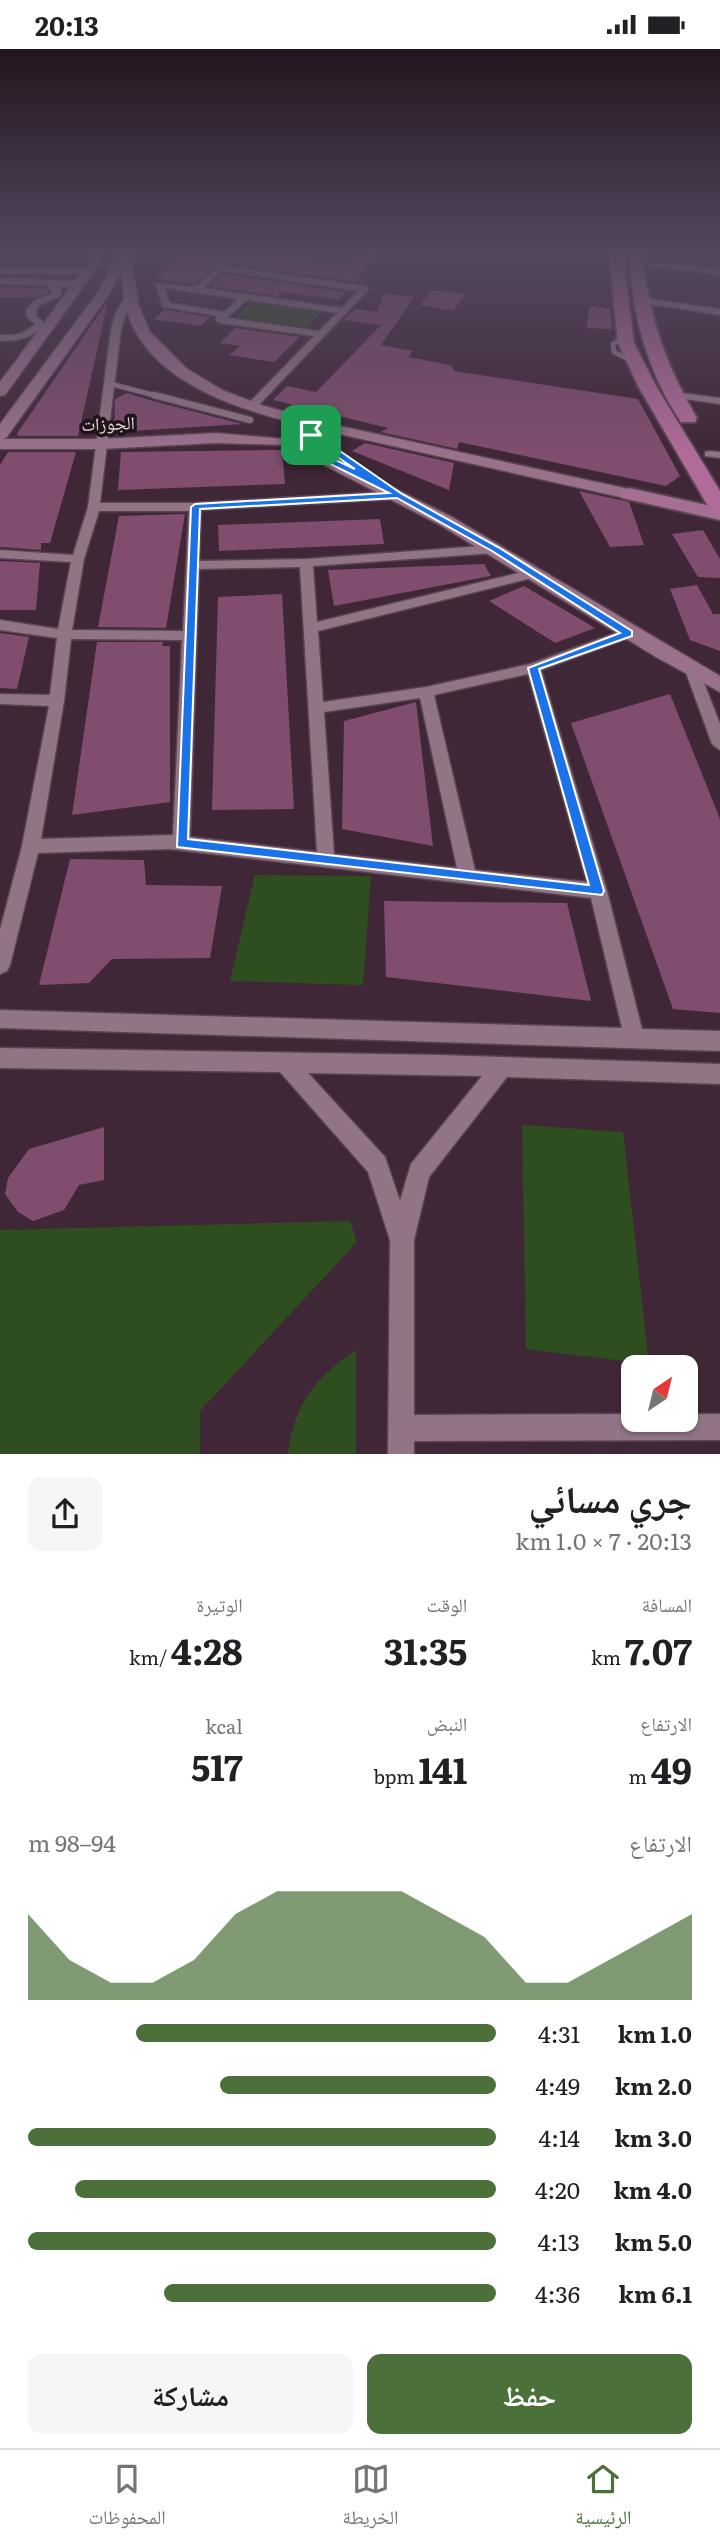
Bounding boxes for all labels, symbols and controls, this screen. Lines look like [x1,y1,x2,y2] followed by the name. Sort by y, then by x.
[35,5,99,44] text: 20:13
[281,405,341,465] pin
[81,408,135,437] street label: الجوزات
[292,416,330,454] icon: arrive
[621,1355,698,1431] north arrow
[621,1355,698,1432] map controls
[528,1468,692,1525] text: جري مسائي
[28,1477,102,1551] button: share
[515,1523,692,1557] text: 20:13 · 7 × 1.0 km
[196,1590,243,1618] text: الوتيرة
[426,1590,467,1618] text: الوقت
[642,1590,692,1618] text: المسافة
[171,1624,243,1676] text: 4:28
[384,1624,467,1676] text: 31:35
[625,1624,692,1676] text: 7.07
[129,1643,171,1671] text: /km
[591,1643,625,1671] text: km
[427,1709,467,1737] text: النبض
[640,1709,692,1737] text: الارتفاع
[205,1712,243,1740] text: kcal
[191,1740,243,1792] text: 517
[419,1743,467,1795] text: 141
[651,1743,692,1795] text: 49
[373,1762,419,1790] text: bpm
[628,1762,651,1790] text: m
[28,1825,116,1859] text: 94–98 m
[629,1825,692,1859] text: الارتفاع
[538,2016,580,2050] text: 4:31
[618,2016,692,2050] text: 1.0 km
[535,2068,580,2102] text: 4:49
[615,2068,692,2102] text: 2.0 km
[539,2120,580,2154] text: 4:14
[614,2120,692,2154] text: 3.0 km
[535,2172,580,2206] text: 4:20
[613,2172,692,2206] text: 4.0 km
[538,2224,580,2258] text: 4:13
[615,2224,692,2258] text: 5.0 km
[535,2276,580,2310] text: 4:36
[619,2276,692,2310] text: 6.1 km
[28,2354,353,2434] button: مشاركة
[367,2354,692,2434] button: حفظ
[88,2460,166,2536] tab: المحفوظات
[343,2460,398,2536] tab: الخريطة
[575,2460,632,2536] tab: الرئيسية

